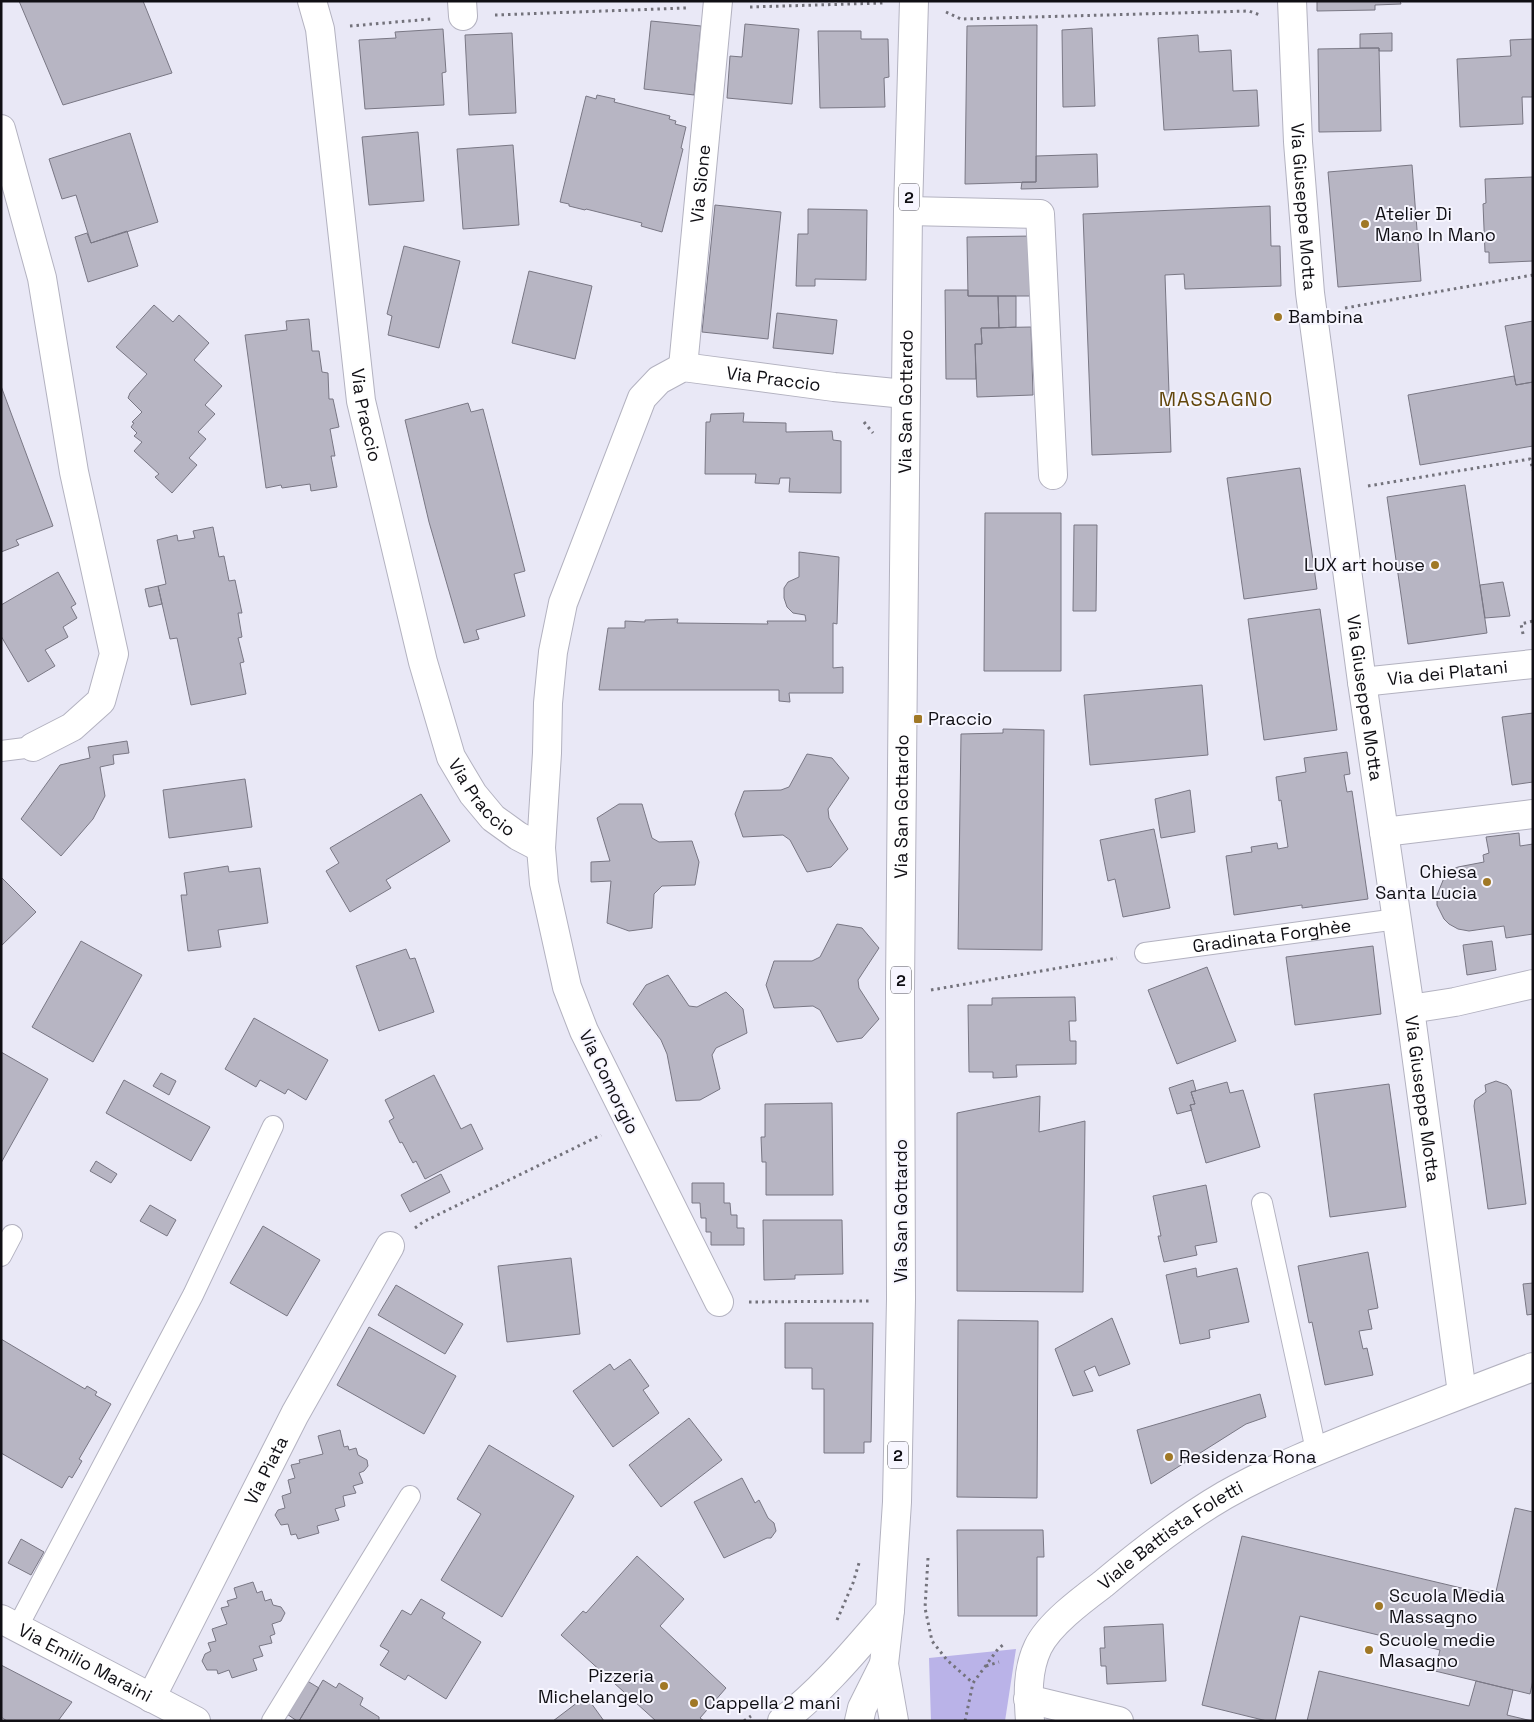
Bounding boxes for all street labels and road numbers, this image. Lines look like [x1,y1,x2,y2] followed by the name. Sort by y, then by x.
[1286,123,1322,291] street label: Via Giuseppe Motta
[685,143,715,224] street label: Via Sione
[899,183,919,210] road number: 2
[893,329,918,474] street label: Via San Gottardo
[725,361,822,396] street label: Via Praccio
[346,367,387,464] street label: Via Praccio
[1342,613,1388,782] street label: Via Giuseppe Motta
[1386,655,1509,690] street label: Via dei Platani
[889,734,913,879] street label: Via San Gottardo
[443,754,520,841] street label: Via Praccio
[1191,913,1352,957] street label: Gradinata Forghèe
[891,966,911,994] road number: 2
[1400,1014,1445,1183] street label: Via Giuseppe Motta
[574,1026,645,1138] street label: Via Comorgio
[889,1139,912,1283] street label: Via San Gottardo
[239,1432,293,1509] street label: Via Piata
[888,1442,908,1468] road number: 2
[1093,1475,1247,1594] street label: Viale Battista Foletti
[15,1618,156,1707] street label: Via Emilio Maraini

